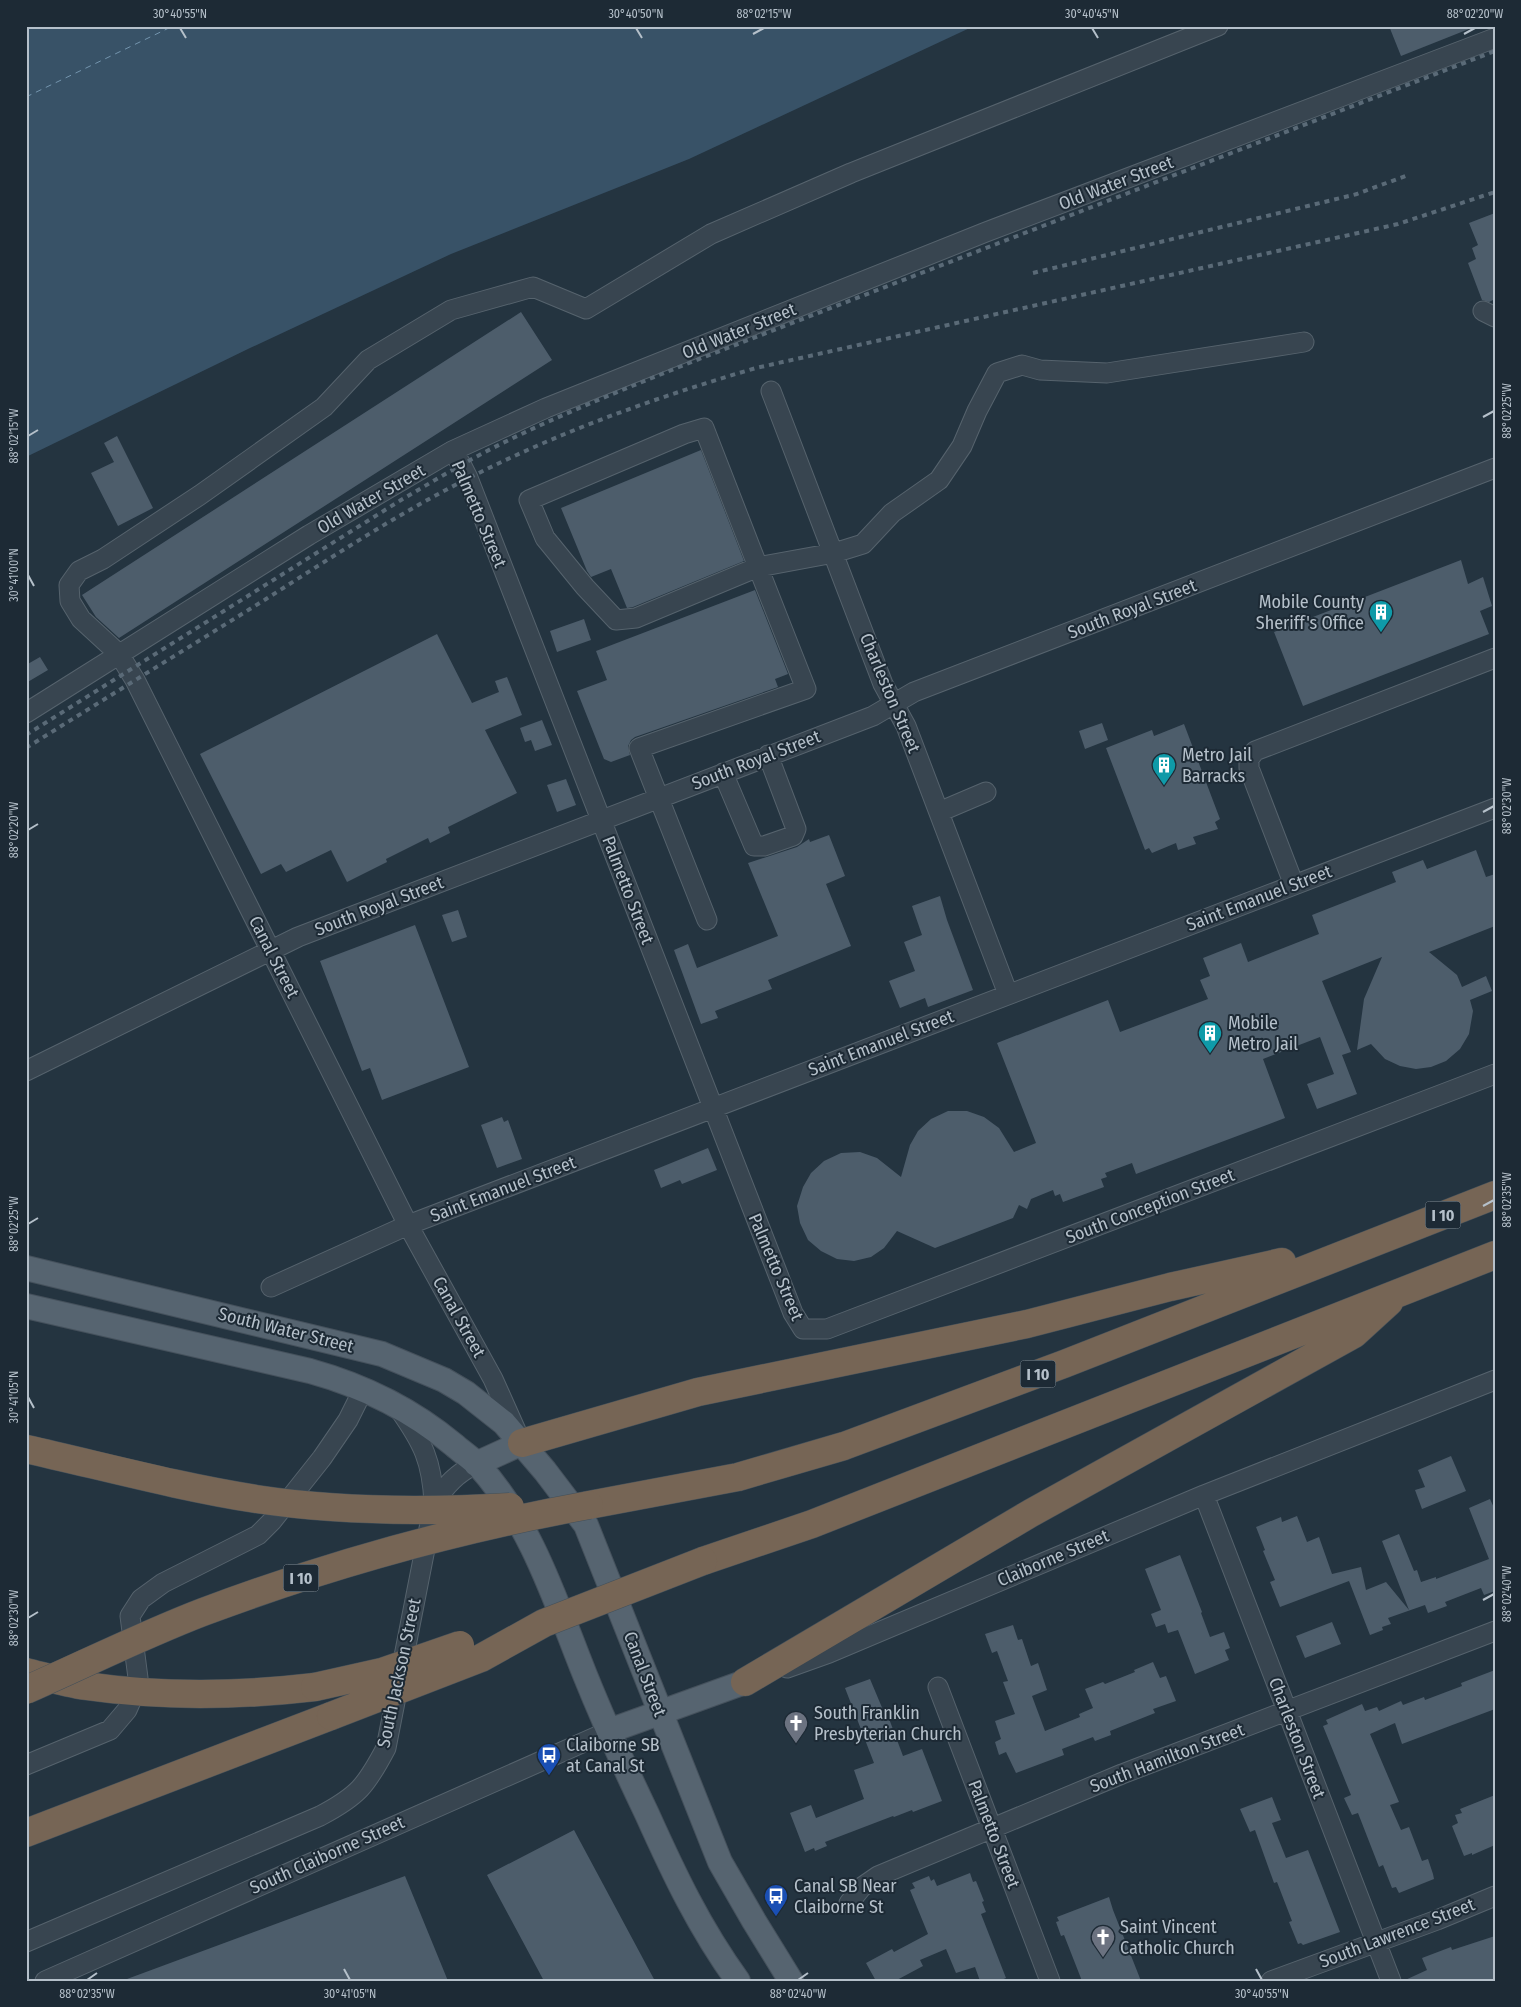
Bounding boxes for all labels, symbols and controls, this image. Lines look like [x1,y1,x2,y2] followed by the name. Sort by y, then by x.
[153,7,207,21] text: 30°40'55"N
[608,7,664,21] text: 30°40'50"N
[737,7,791,21] text: 88°02'15"W
[1065,7,1119,21] text: 30°40'45"N
[1447,7,1503,21] text: 88°02'20"W
[1056,151,1176,215] street label: Old Water Street
[679,298,799,364] street label: Old Water Street
[1500,383,1514,439] text: 88°02'25"W
[7,409,21,463] text: 88°02'15"W
[447,457,511,571] street label: Palmetto Street
[313,459,429,539] street label: Old Water Street
[7,548,21,602] text: 30°41'00"N
[1065,574,1200,644] street label: South Royal Street
[1256,591,1364,634] place label: Mobile County Sheriff's Office
[1368,599,1394,633] building icon: Mobile County Sheriff's Office
[855,630,925,756] street label: Charleston Street
[689,725,824,795] street label: South Royal Street
[1182,744,1252,787] place label: Metro Jail Barracks
[1151,752,1177,786] building icon: Metro Jail Barracks
[1500,778,1514,834] text: 88°02'30"W
[7,802,21,858] text: 88°02'20"W
[597,833,659,947] street label: Palmetto Street
[1183,860,1335,936] street label: Saint Emanuel Street
[312,871,447,941] street label: South Royal Street
[244,912,304,1002] street label: Canal Street
[805,1005,957,1081] street label: Saint Emanuel Street
[1228,1012,1298,1055] place label: Mobile Metro Jail
[1197,1020,1223,1054] building icon: Mobile Metro Jail
[427,1151,579,1227] street label: Saint Emanuel Street
[1063,1164,1238,1248] street label: South Conception Street
[1500,1172,1514,1228] text: 88°02'35"W
[7,1196,21,1252] text: 88°02'25"W
[1426,1202,1460,1228] road number: I 10
[744,1210,808,1324] street label: Palmetto Street
[428,1273,490,1361] street label: Canal Street
[216,1303,356,1357] street label: South Water Street
[1020,1360,1056,1388] road number: I 10
[7,1371,21,1423] text: 30°41'05"N
[994,1525,1112,1591] street label: Claiborne Street
[284,1565,318,1592] road number: I 10
[1500,1566,1514,1622] text: 88°02'40"W
[7,1590,21,1646] text: 88°02'30"W
[372,1596,426,1750] street label: South Jackson Street
[619,1628,671,1720] street label: Canal Street
[1264,1674,1330,1802] street label: Charleston Street
[814,1702,962,1745] place label: South Franklin Presbyterian Church
[783,1710,809,1744] church icon: South Franklin Presbyterian Church
[1087,1718,1247,1798] street label: South Hamilton Street
[566,1734,660,1777] place label: Claiborne SB at Canal St
[536,1742,562,1776] bus stop icon: Claiborne SB at Canal St
[963,1777,1025,1891] street label: Palmetto Street
[246,1811,408,1899] street label: South Claiborne Street
[794,1875,897,1918] place label: Canal SB Near Claiborne St
[763,1883,789,1917] bus stop icon: Canal SB Near Claiborne St
[1316,1893,1478,1973] street label: South Lawrence Street
[1120,1916,1235,1959] place label: Saint Vincent Catholic Church
[1090,1924,1116,1958] church icon: Saint Vincent Catholic Church
[59,1987,115,2001] text: 88°02'35"W
[324,1987,376,2001] text: 30°41'05"N
[770,1987,826,2001] text: 88°02'40"W
[1235,1987,1289,2001] text: 30°40'55"N

